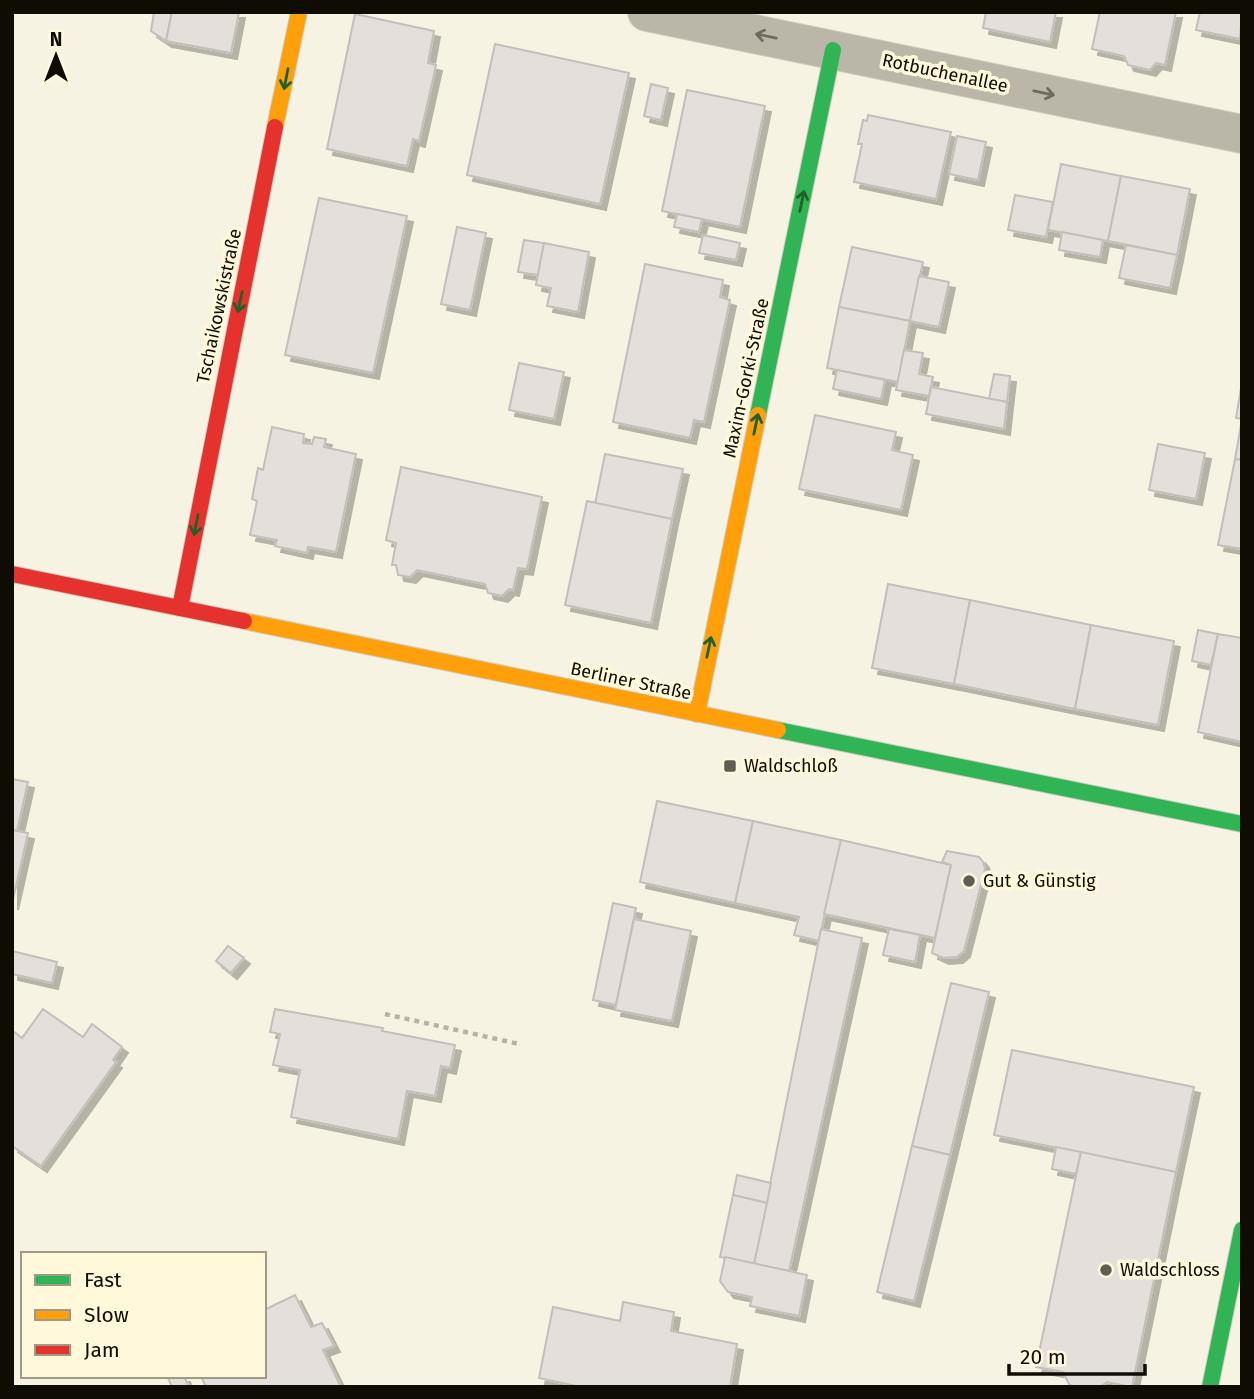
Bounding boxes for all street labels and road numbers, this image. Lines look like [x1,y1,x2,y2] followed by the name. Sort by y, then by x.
[880,49,1010,97] street label: Rotbuchenallee
[192,227,246,385] street label: Tschaikowskistraße
[718,296,774,460] street label: Maxim-Gorki-Straße
[569,657,693,705] street label: Berliner Straße

